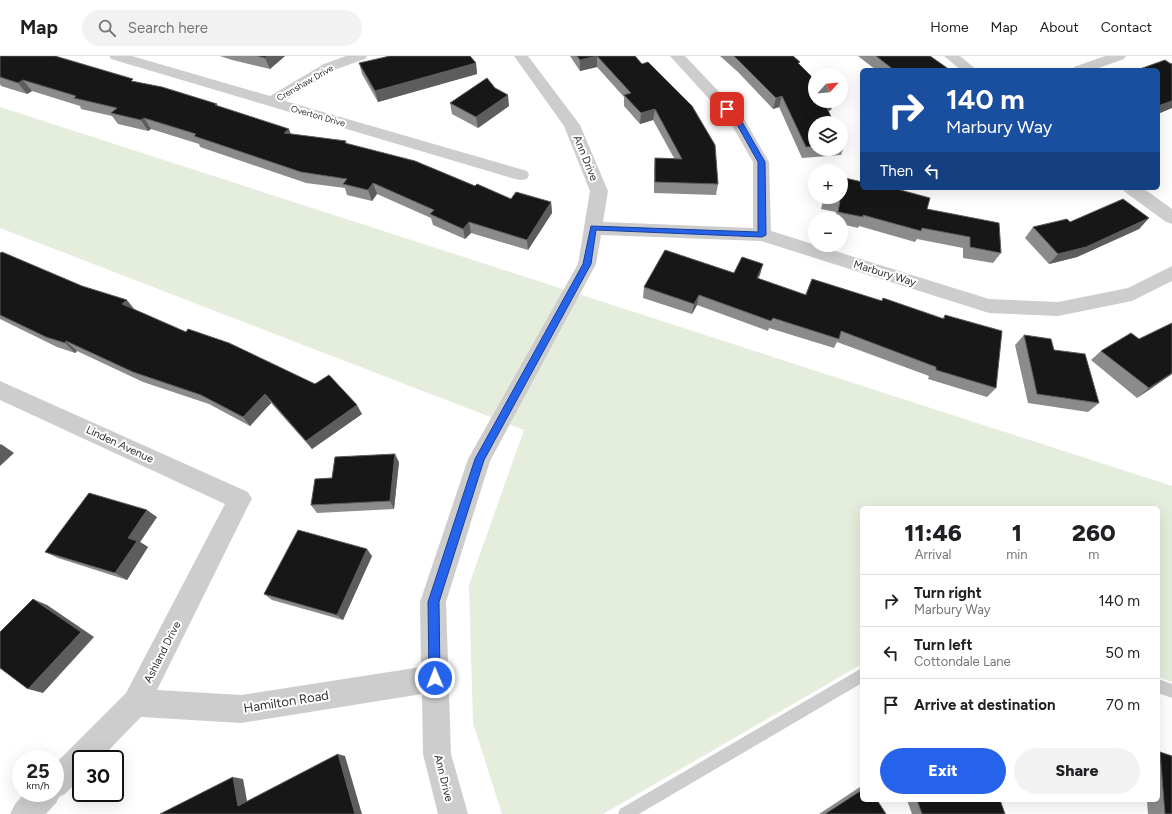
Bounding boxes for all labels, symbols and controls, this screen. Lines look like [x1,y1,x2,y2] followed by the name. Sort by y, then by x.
[82,10,362,46] search box
[20,16,58,39] text: Map
[96,17,118,39] icon: search
[128,19,208,37] text: Search here
[930,19,969,36] text: Home
[991,19,1018,36] text: Map
[1040,19,1079,36] text: About
[1101,19,1152,36] text: Contact
[275,62,335,103] street label: Crenshaw Drive
[808,68,848,108] north arrow
[808,68,848,252] map controls
[946,82,1025,116] text: 140 m
[880,84,932,136] icon: right
[710,92,744,126] pin
[716,98,738,120] icon: arrive
[290,102,347,129] street label: Overton Drive
[808,116,848,156] button: layers
[946,116,1052,138] text: Marbury Way
[571,134,601,183] street label: Ann Drive
[921,160,943,182] icon: left
[880,162,913,180] text: Then
[808,164,848,204] button: +
[808,212,848,252] button: −
[852,258,918,289] street label: Marbury Way
[84,423,156,466] street label: Linden Avenue
[904,518,962,547] text: 11:46
[1012,518,1022,547] text: 1
[1072,518,1116,547] text: 260
[915,547,951,562] text: Arrival
[1006,547,1028,562] text: min
[1088,547,1099,562] text: m
[914,584,982,602] text: Turn right
[880,590,902,612] icon: right
[1098,592,1140,610] text: 140 m
[914,602,991,617] text: Marbury Way
[141,619,184,685] street label: Ashland Drive
[914,636,972,654] text: Turn left
[880,642,902,664] icon: left
[1105,644,1140,662] text: 50 m
[914,654,1011,669] text: Cottondale Lane
[414,657,456,699] position arrow
[242,687,330,716] street label: Hamilton Road
[880,694,902,716] icon: arrive
[914,696,1055,714] text: Arrive at destination
[1106,696,1140,714] text: 70 m
[880,748,1006,794] button: Exit
[1014,748,1140,794] button: Share
[72,750,124,802] speed limit sign: 30
[431,753,456,803] street label: Ann Drive
[26,759,50,783] text: 25
[27,779,49,792] text: km/h

